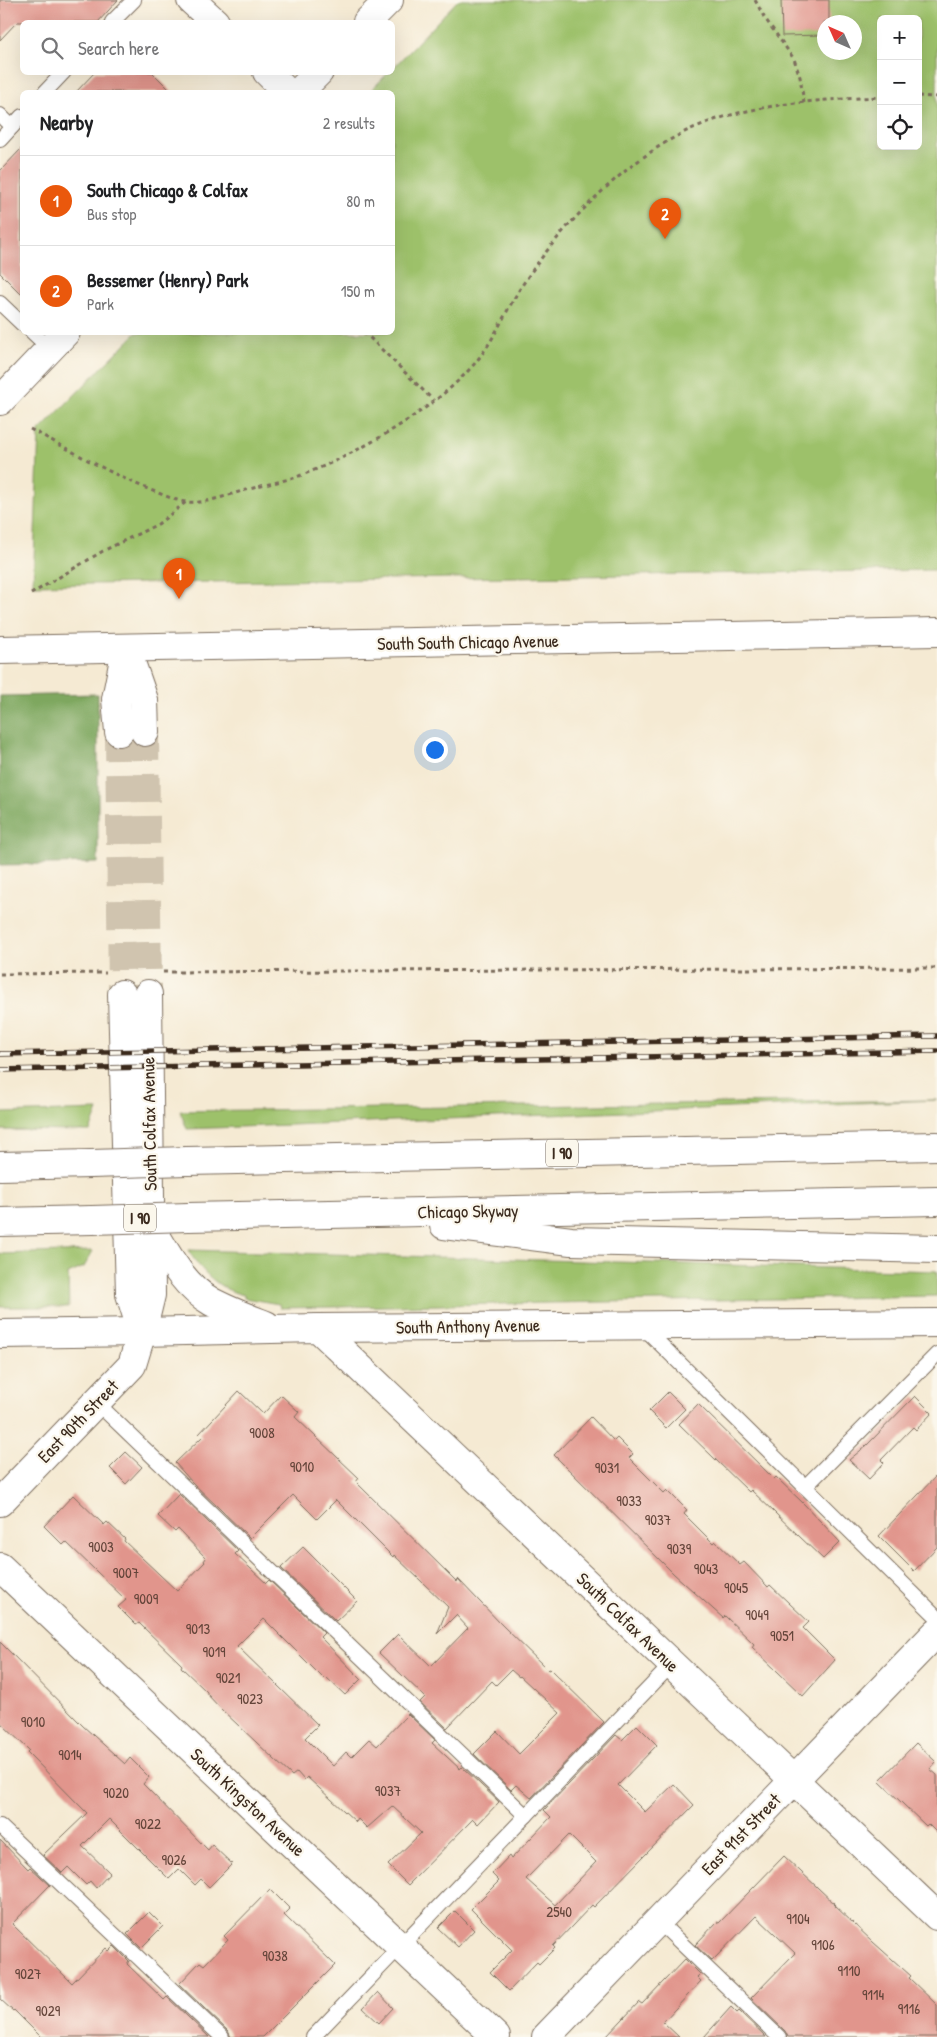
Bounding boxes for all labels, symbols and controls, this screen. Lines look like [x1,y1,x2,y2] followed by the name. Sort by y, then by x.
[817,15,862,60] north arrow
[877,15,922,150] map controls
[877,15,922,60] button: +
[20,20,395,75] search box
[38,34,66,62] icon: search
[78,35,159,61] text: Search here
[877,60,922,105] button: −
[877,105,922,150] button: locate
[40,108,93,137] text: Nearby
[323,112,375,134] text: 2 results
[87,177,248,203] text: South Chicago & Colfax
[53,190,59,212] text: 1
[346,190,375,212] text: 80 m
[649,198,681,239] pin: 2
[87,203,136,225] text: Bus stop
[87,267,248,293] text: Bessemer (Henry) Park
[52,280,60,302] text: 2
[341,280,375,302] text: 150 m
[87,293,114,315] text: Park
[163,558,195,599] pin: 1
[377,628,559,656] street label: South South Chicago Avenue
[422,737,448,763] your location
[135,1057,163,1191] street label: South Colfax Avenue
[546,1140,578,1166] road number: I 90
[417,1198,519,1224] street label: Chicago Skyway
[124,1204,156,1232] road number: I 90
[396,1312,540,1340] street label: South Anthony Avenue
[32,1373,125,1468] street label: East 90th Street
[249,1422,275,1443] house number: 9008
[290,1456,314,1477] house number: 9010
[595,1457,619,1478] house number: 9031
[616,1490,642,1511] house number: 9033
[645,1509,671,1530] house number: 9037
[88,1536,114,1557] house number: 9003
[667,1538,692,1559] house number: 9039
[694,1558,719,1579] house number: 9043
[113,1562,139,1583] house number: 9007
[571,1567,685,1677] street label: South Colfax Avenue
[724,1577,749,1598] house number: 9045
[134,1588,159,1609] house number: 9009
[745,1604,769,1625] house number: 9049
[186,1618,210,1639] house number: 9013
[770,1625,794,1646] house number: 9051
[202,1641,226,1662] house number: 9019
[216,1667,240,1688] house number: 9021
[237,1688,263,1709] house number: 9023
[21,1711,45,1732] house number: 9010
[185,1742,311,1862] street label: South Kingston Avenue
[58,1744,82,1765] house number: 9014
[375,1780,401,1801] house number: 9037
[103,1782,129,1803] house number: 9020
[696,1787,787,1880] street label: East 91st Street
[135,1813,161,1834] house number: 9022
[161,1849,187,1870] house number: 9026
[546,1901,572,1922] house number: 2540
[786,1908,810,1929] house number: 9104
[811,1934,835,1955] house number: 9106
[262,1945,288,1966] house number: 9038
[837,1960,861,1981] house number: 9110
[15,1963,41,1984] house number: 9027
[862,1984,884,2005] house number: 9114
[898,1998,920,2019] house number: 9116
[36,2000,61,2021] house number: 9029

